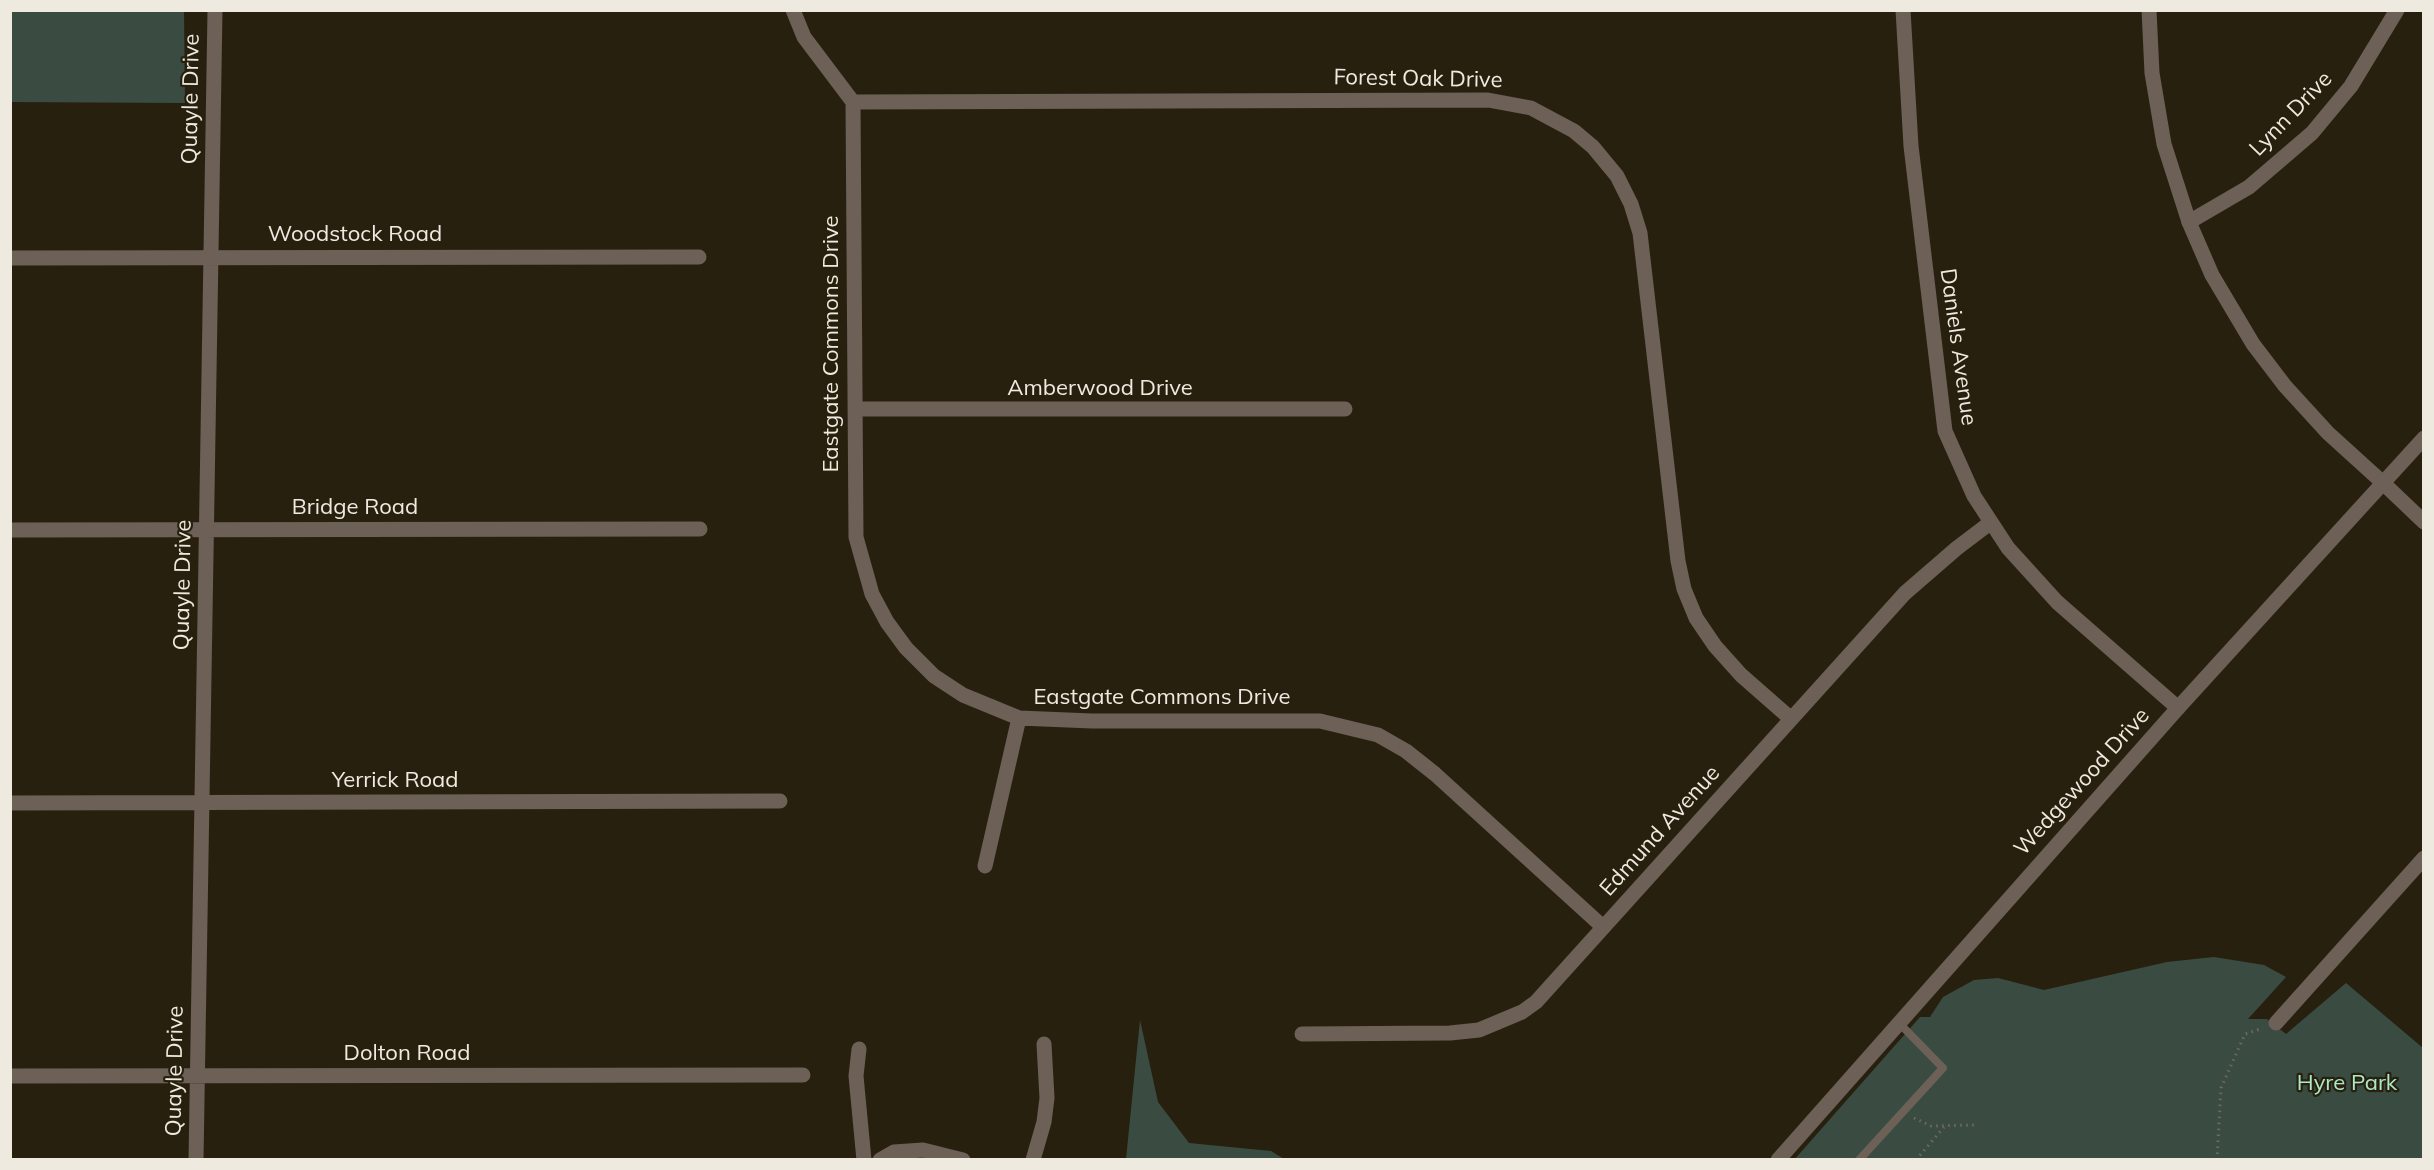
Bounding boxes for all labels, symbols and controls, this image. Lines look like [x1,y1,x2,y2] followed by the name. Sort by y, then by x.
[177,34,205,164] street label: Quayle Drive
[1333,64,1503,94] street label: Forest Oak Drive
[2244,66,2338,162] street label: Lynn Drive
[818,216,844,472] street label: Eastgate Commons Drive
[268,221,442,247] street label: Woodstock Road
[1934,267,1982,427] street label: Daniels Avenue
[1007,375,1193,401] street label: Amberwood Drive
[292,494,418,520] street label: Bridge Road
[169,520,197,650] street label: Quayle Drive
[1034,684,1290,710] street label: Eastgate Commons Drive
[2009,703,2155,861] street label: Wedgewood Drive
[1594,760,1726,902] street label: Edmund Avenue
[332,767,458,793] street label: Yerrick Road
[161,1006,189,1136] street label: Quayle Drive
[344,1040,470,1066] street label: Dolton Road
[2297,1070,2397,1096] park label: Hyre Park

